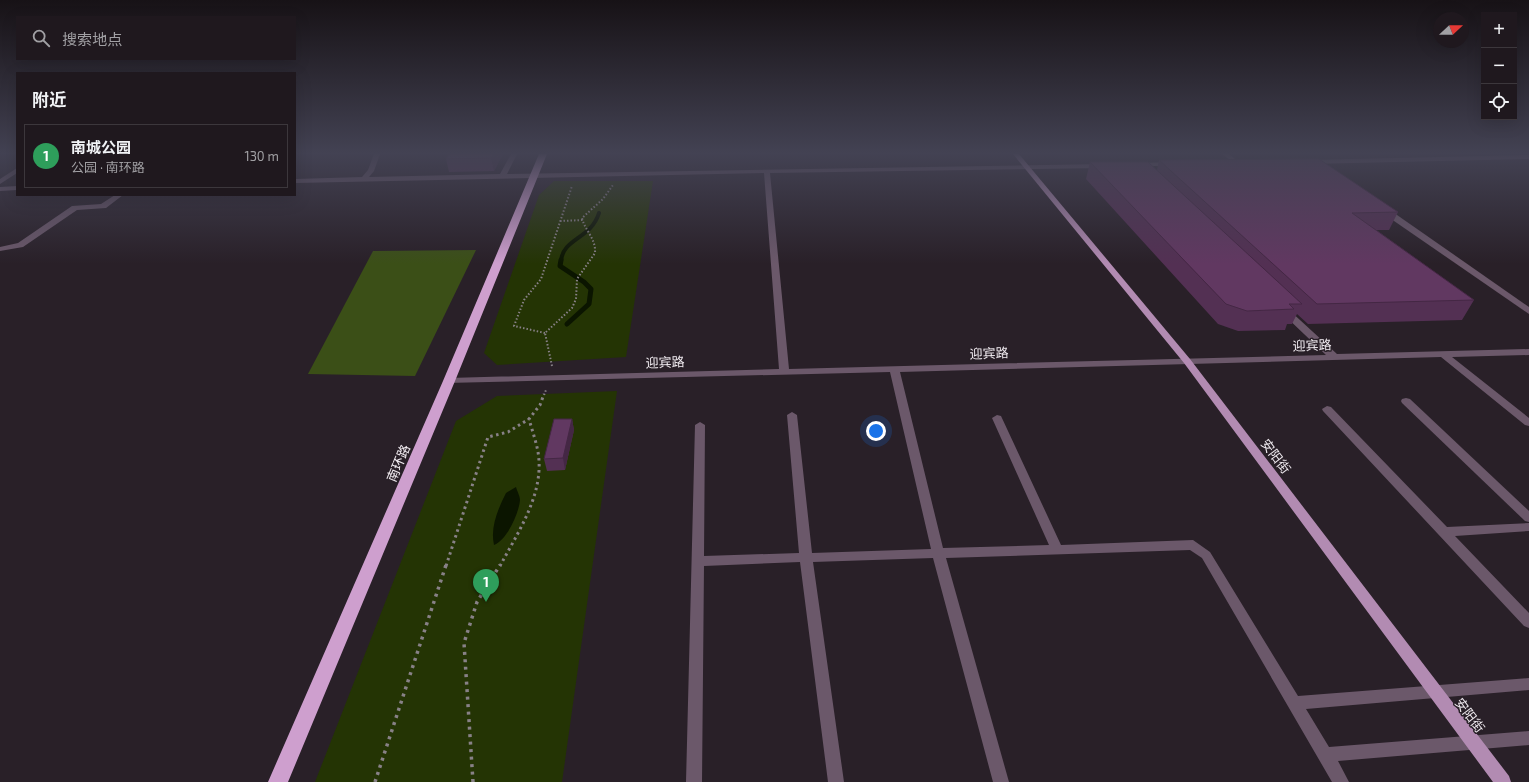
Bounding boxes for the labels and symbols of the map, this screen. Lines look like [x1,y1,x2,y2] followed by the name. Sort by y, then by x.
[1433,12,1469,48] north arrow
[1292,336,1332,354] street label: 迎宾路
[969,344,1009,362] street label: 迎宾路
[645,353,685,371] street label: 迎宾路
[866,421,886,441] your location
[1258,436,1294,476] street label: 安阳街
[383,442,413,484] street label: 南环路
[473,569,499,602] pin: 1
[1452,695,1488,735] street label: 安阳街

